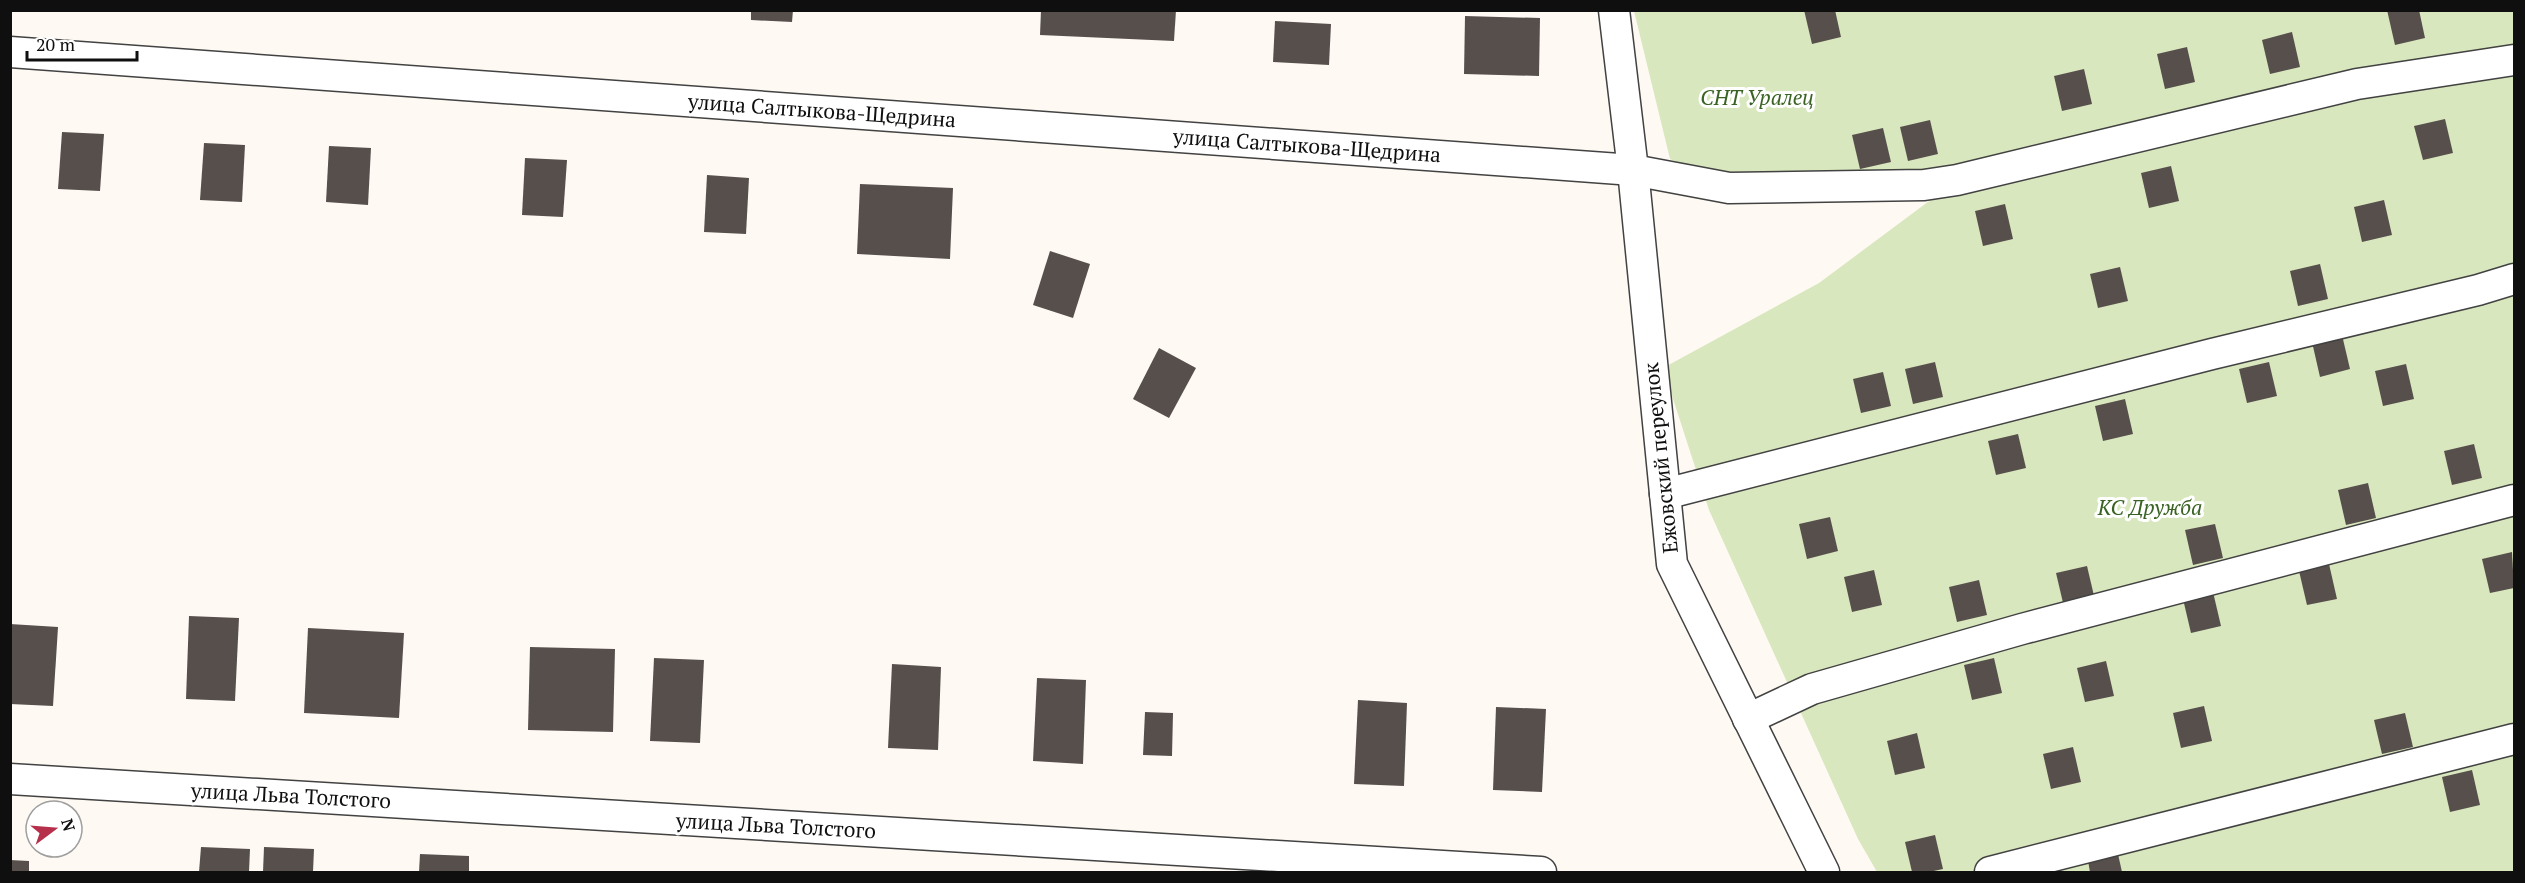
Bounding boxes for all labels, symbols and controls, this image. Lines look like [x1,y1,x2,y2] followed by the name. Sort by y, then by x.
[27,24,136,62] scale bar
[36,32,76,56] text: 20 m
[1700,83,1814,111] park label: СНТ Уралец
[686,87,957,133] street label: улица Салтыкова-Щедрина
[1171,122,1442,168] street label: улица Салтыкова-Щедрина
[1636,361,1684,555] street label: Ежовский переулок
[2097,493,2202,521] park label: КС Дружба
[189,776,392,814] street label: улица Льва Толстого
[24,799,84,859] north arrow
[674,806,877,844] street label: улица Льва Толстого
[56,816,81,834] text: N

